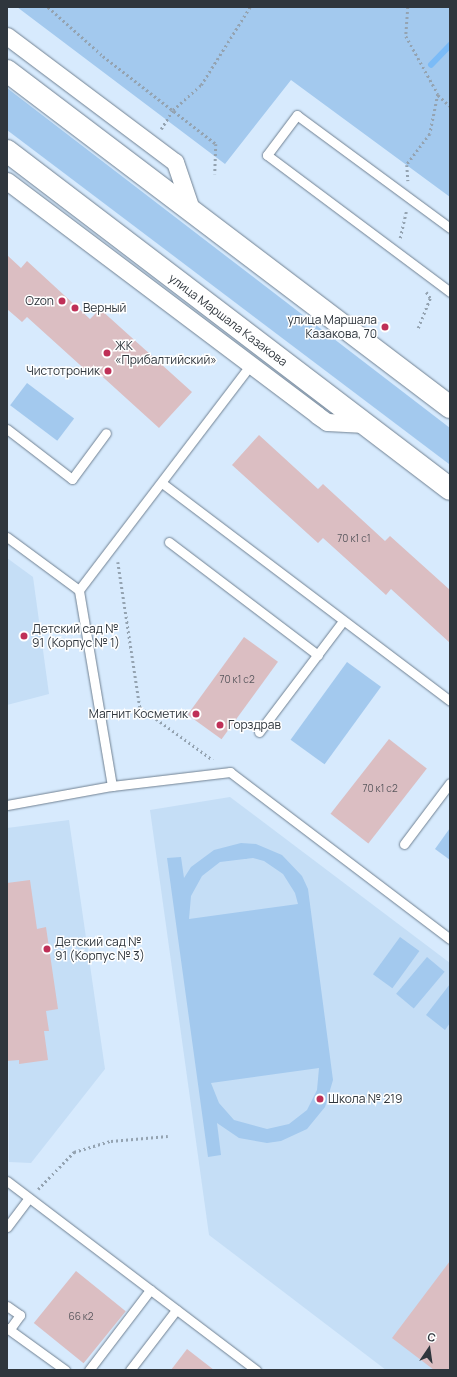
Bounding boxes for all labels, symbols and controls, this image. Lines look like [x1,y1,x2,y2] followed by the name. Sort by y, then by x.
[166,271,290,369] street label: улица Маршала Казакова
[25,294,54,308] place label: Ozon
[57,296,67,306] marker: Ozon
[83,301,126,315] place label: Верный
[70,303,80,313] marker: Верный
[288,313,377,341] place label: улица Маршала Казакова, 70
[380,322,390,332] marker: улица Маршала Казакова, 70
[115,339,217,367] place label: ЖК «Прибалтийский»
[102,348,112,358] marker: ЖК «Прибалтийский»
[26,364,100,378] place label: Чистотроник
[103,366,113,376] marker: Чистотроник
[337,533,371,545] house number: 70 к1 с1
[32,622,120,650] place label: Детский сад № 91 (Корпус № 1)
[19,631,29,641] marker: Детский сад № 91 (Корпус № 1)
[219,674,255,686] house number: 70 к1 с2
[89,707,188,721] place label: Магнит Косметик
[191,709,201,719] marker: Магнит Косметик
[228,718,281,732] place label: Горздрав
[215,720,225,730] marker: Горздрав
[362,783,398,795] house number: 70 к1 с2
[55,935,145,963] place label: Детский сад № 91 (Корпус № 3)
[42,944,52,954] marker: Детский сад № 91 (Корпус № 3)
[328,1092,402,1106] place label: Школа № 219
[315,1094,325,1104] marker: Школа № 219
[68,1311,94,1323] house number: 66 к2
[409,1329,449,1369] north arrow
[426,1329,437,1345] text: С

